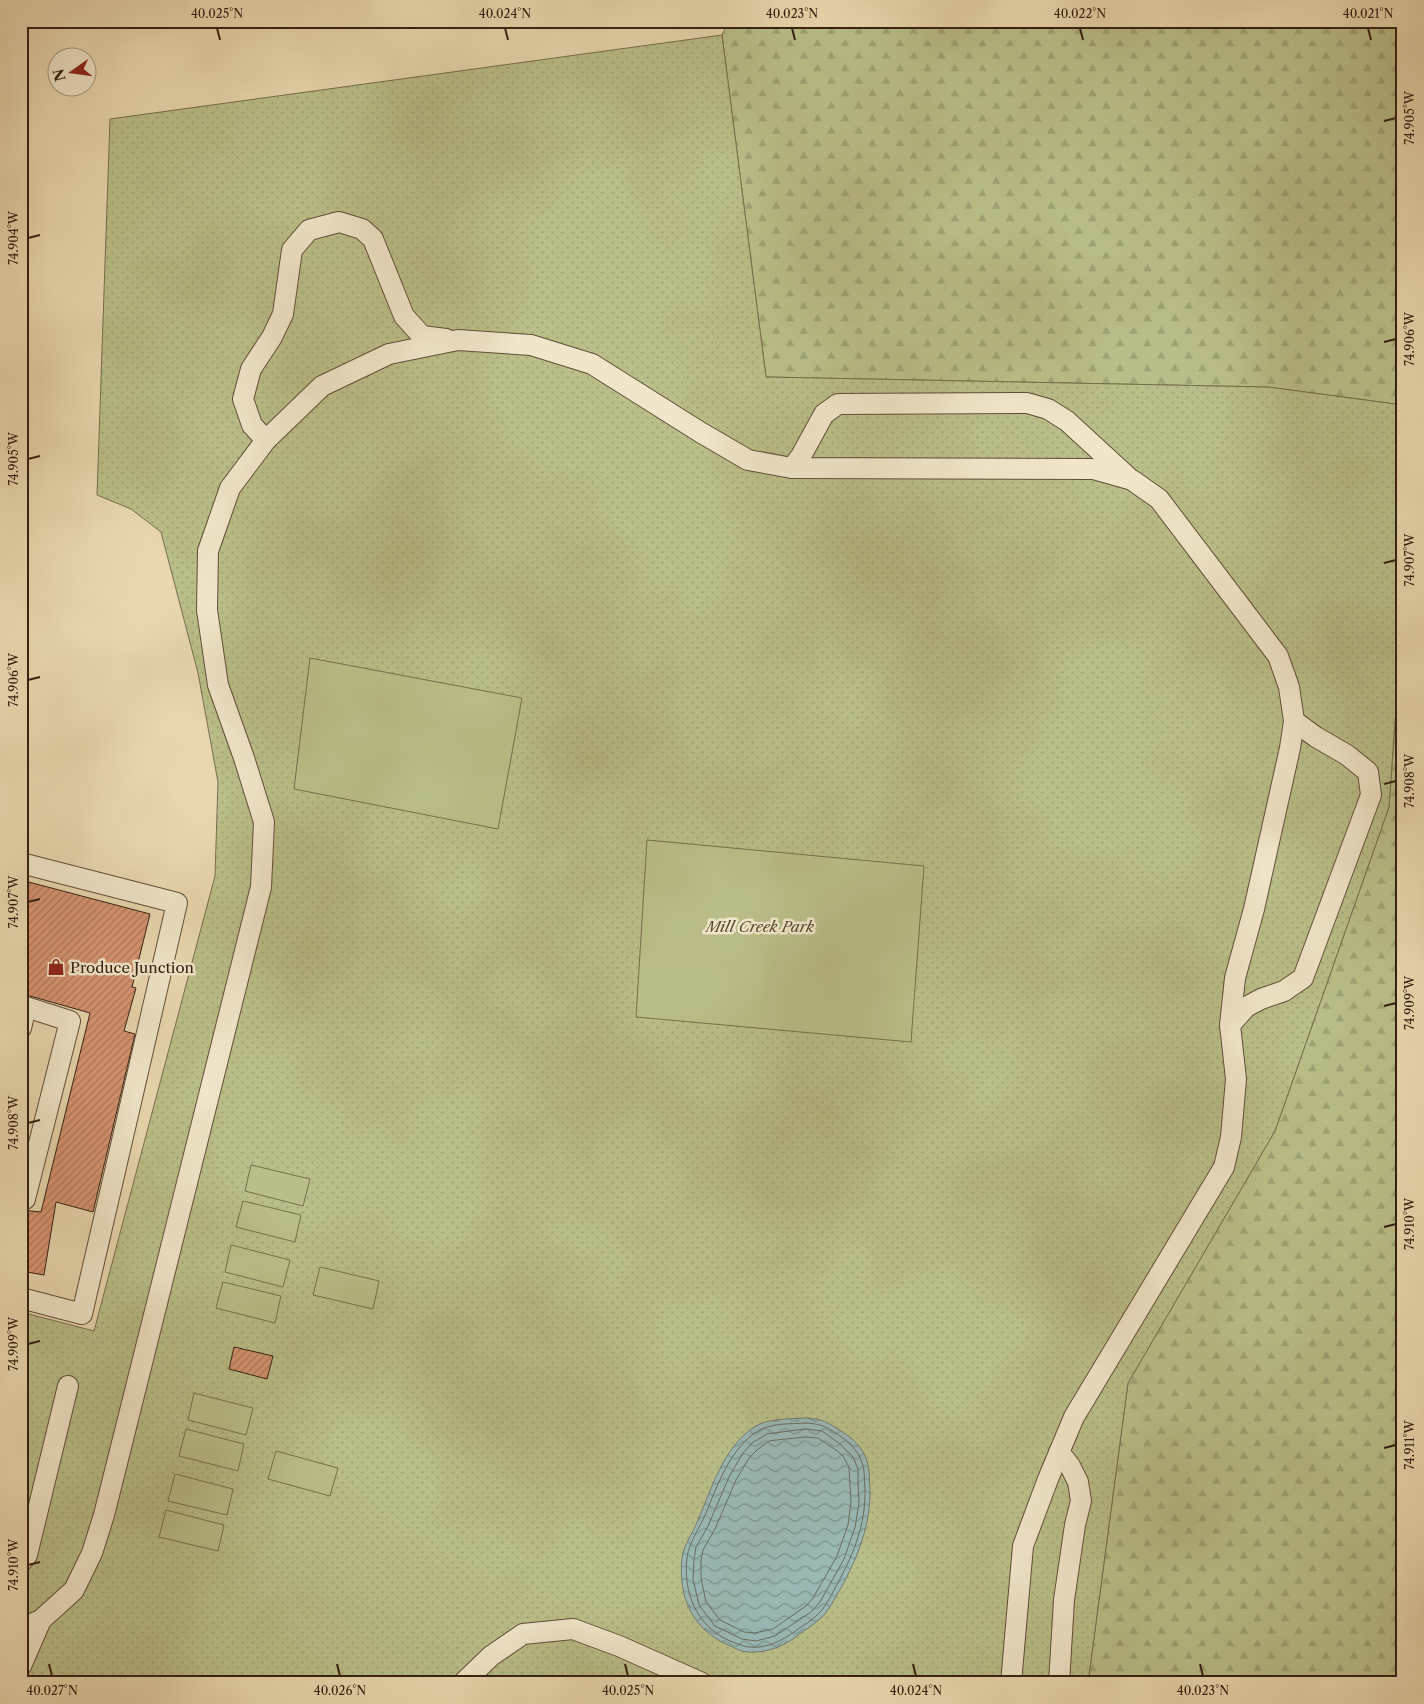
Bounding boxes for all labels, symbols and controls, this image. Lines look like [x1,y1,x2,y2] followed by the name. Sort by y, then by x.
[191,6,243,21] text: 40.025°N
[479,6,531,21] text: 40.024°N
[766,6,818,21] text: 40.023°N
[1054,6,1106,21] text: 40.022°N
[1343,6,1393,21] text: 40.021°N
[48,48,98,98] north arrow
[49,67,70,83] text: N
[1402,90,1417,145] text: 74.905°W
[6,210,21,265] text: 74.904°W
[1402,311,1417,366] text: 74.906°W
[6,431,21,486] text: 74.905°W
[1402,533,1417,586] text: 74.907°W
[6,652,21,707] text: 74.906°W
[1402,753,1417,808] text: 74.908°W
[6,875,21,928] text: 74.907°W
[704,917,814,936] park label: Mill Creek Park
[46,957,66,977] shop icon: Produce Junction
[70,958,195,977] place label: Produce Junction
[1402,975,1417,1030] text: 74.909°W
[6,1095,21,1150] text: 74.908°W
[1402,1197,1417,1250] text: 74.910°W
[6,1316,21,1371] text: 74.909°W
[1402,1419,1417,1470] text: 74.911°W
[6,1538,21,1591] text: 74.910°W
[26,1683,78,1698] text: 40.027°N
[314,1683,366,1698] text: 40.026°N
[602,1683,654,1698] text: 40.025°N
[890,1683,942,1698] text: 40.024°N
[1177,1683,1229,1698] text: 40.023°N

